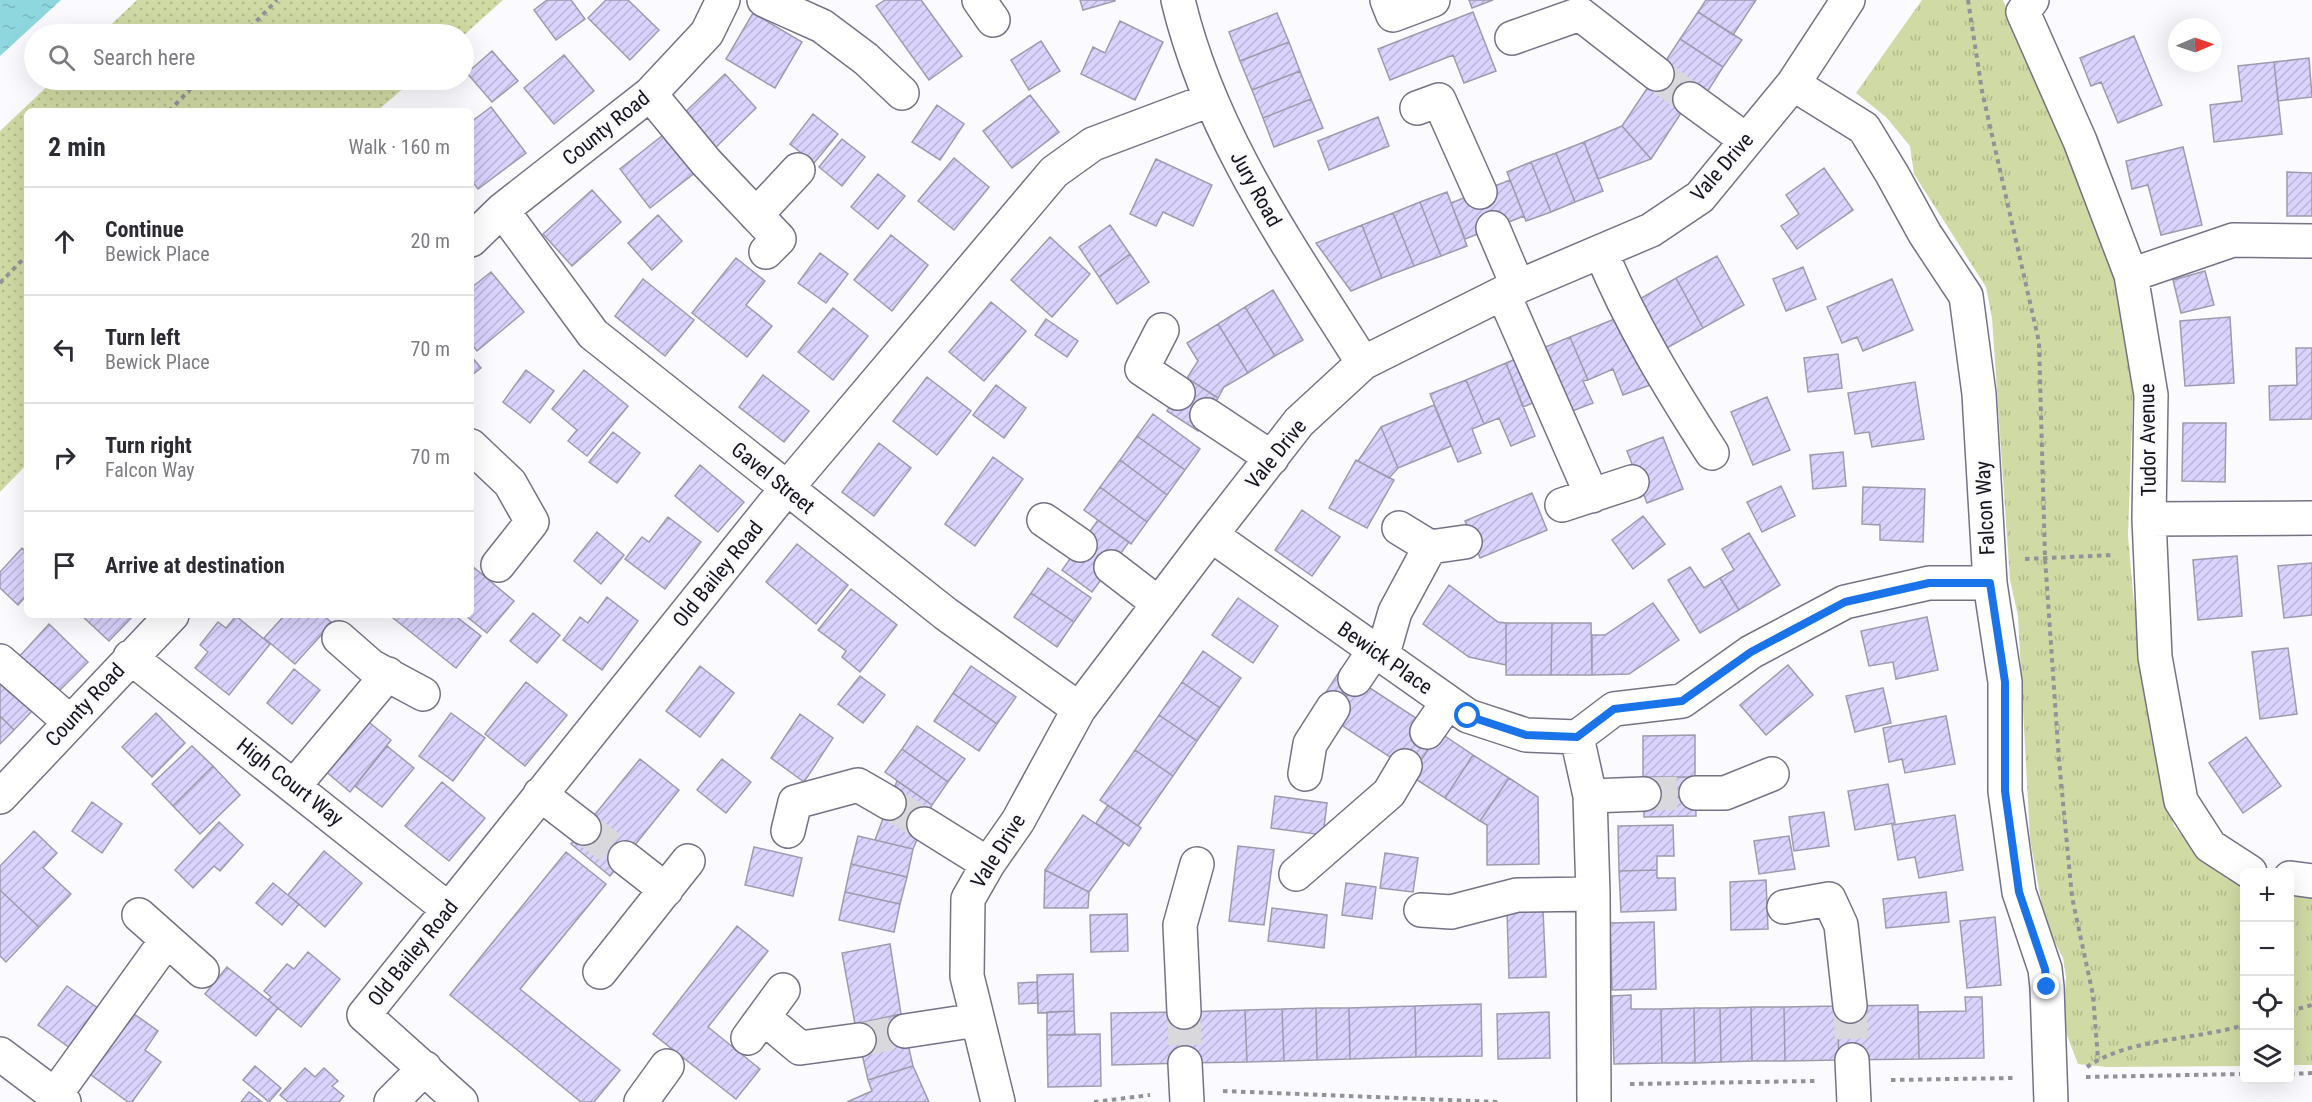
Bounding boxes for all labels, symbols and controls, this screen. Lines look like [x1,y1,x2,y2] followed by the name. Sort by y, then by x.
[2168,18,2222,72] north arrow
[24,24,474,90] search box
[45,41,78,74] icon: search
[93,45,195,70] text: Search here
[558,86,654,170] street label: County Road
[1686,128,1758,206] street label: Vale Drive
[48,132,106,162] text: 2 min
[349,135,450,159] text: Walk · 160 m
[1225,147,1287,231] street label: Jury Road
[105,217,184,242] text: Continue
[48,225,81,258] icon: ahead
[411,229,450,253] text: 20 m
[105,242,210,266] text: Bewick Place
[105,325,180,350] text: Turn left
[48,333,81,366] icon: left
[411,337,450,361] text: 70 m
[105,350,210,374] text: Bewick Place
[2135,383,2161,497] street label: Tudor Avenue
[1241,414,1311,494] street label: Vale Drive
[105,433,192,458] text: Turn right
[727,437,819,519] street label: Gavel Street
[48,441,81,474] icon: right
[411,445,450,469] text: 70 m
[105,458,195,482] text: Falcon Way
[1971,460,1999,556] street label: Falcon Way
[668,516,768,632] street label: Old Bailey Road
[48,549,81,582] icon: arrive
[105,553,285,578] text: Arrive at destination
[1333,617,1437,699] street label: Bewick Place
[41,659,129,751] street label: County Road
[1454,702,1480,728] route start
[232,733,348,831] street label: High Court Way
[966,809,1030,892] street label: Vale Drive
[2240,868,2294,1084] map controls
[2240,868,2294,922] button: +
[363,895,463,1011] street label: Old Bailey Road
[2240,922,2294,976] button: −
[2033,973,2059,999] route end
[2240,976,2294,1030] button: locate
[2240,1030,2294,1084] button: layers

